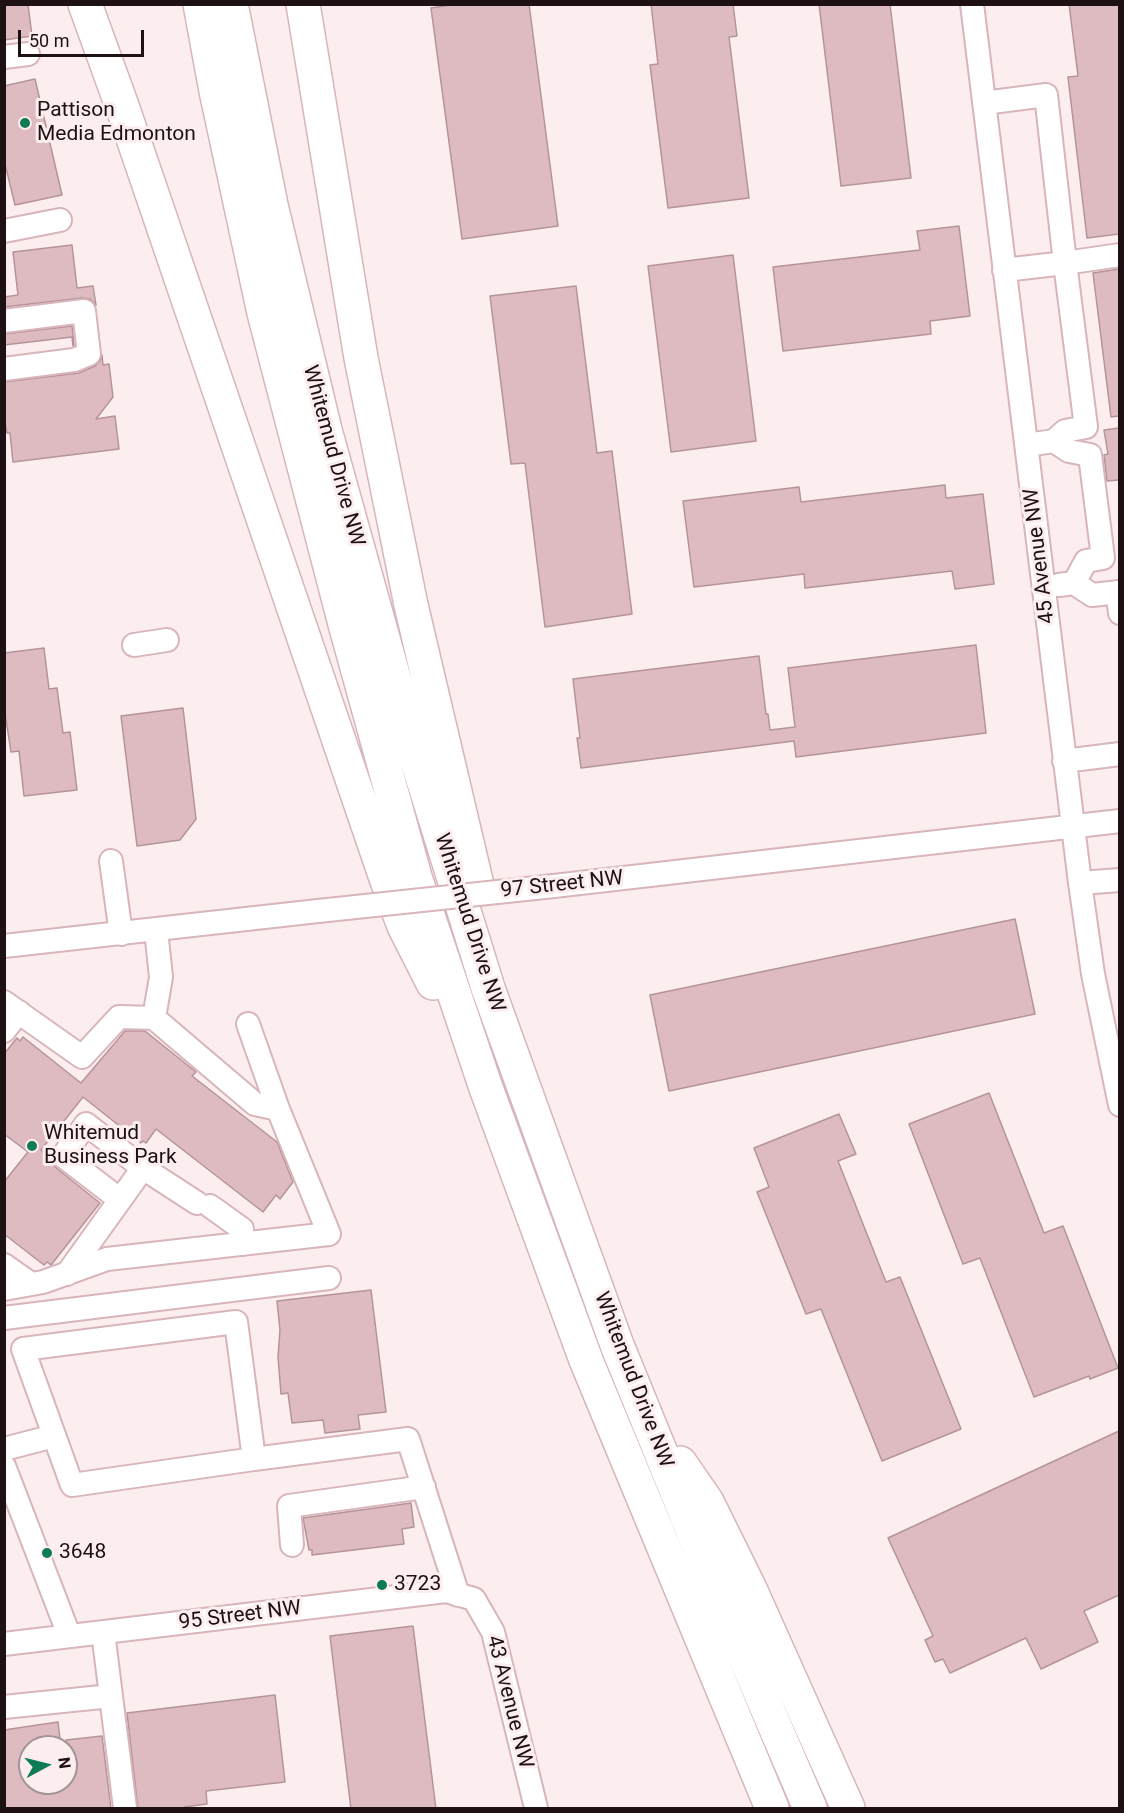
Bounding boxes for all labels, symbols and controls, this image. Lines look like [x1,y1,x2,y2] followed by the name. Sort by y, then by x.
[21,18,147,56] scale bar
[29,30,69,51] text: 50 m
[37,98,196,148] place label: Pattison Media Edmonton
[18,116,32,130] marker: Pattison Media Edmonton
[297,363,369,549] street label: Whitemud Drive NW
[1019,487,1061,625] street label: 45 Avenue NW
[428,830,510,1016] street label: Whitemud Drive NW
[500,866,624,904] street label: 97 Street NW
[44,1121,177,1171] place label: Whitemud Business Park
[25,1139,39,1153] marker: Whitemud Business Park
[588,1288,678,1472] street label: Whitemud Drive NW
[59,1540,106,1566] place label: 3648
[40,1546,54,1560] marker: 3648
[394,1572,441,1598] place label: 3723
[375,1578,389,1592] marker: 3723
[177,1596,303,1636] street label: 95 Street NW
[480,1633,538,1771] street label: 43 Avenue NW
[18,1735,78,1795] north arrow
[54,1756,74,1770] text: N

